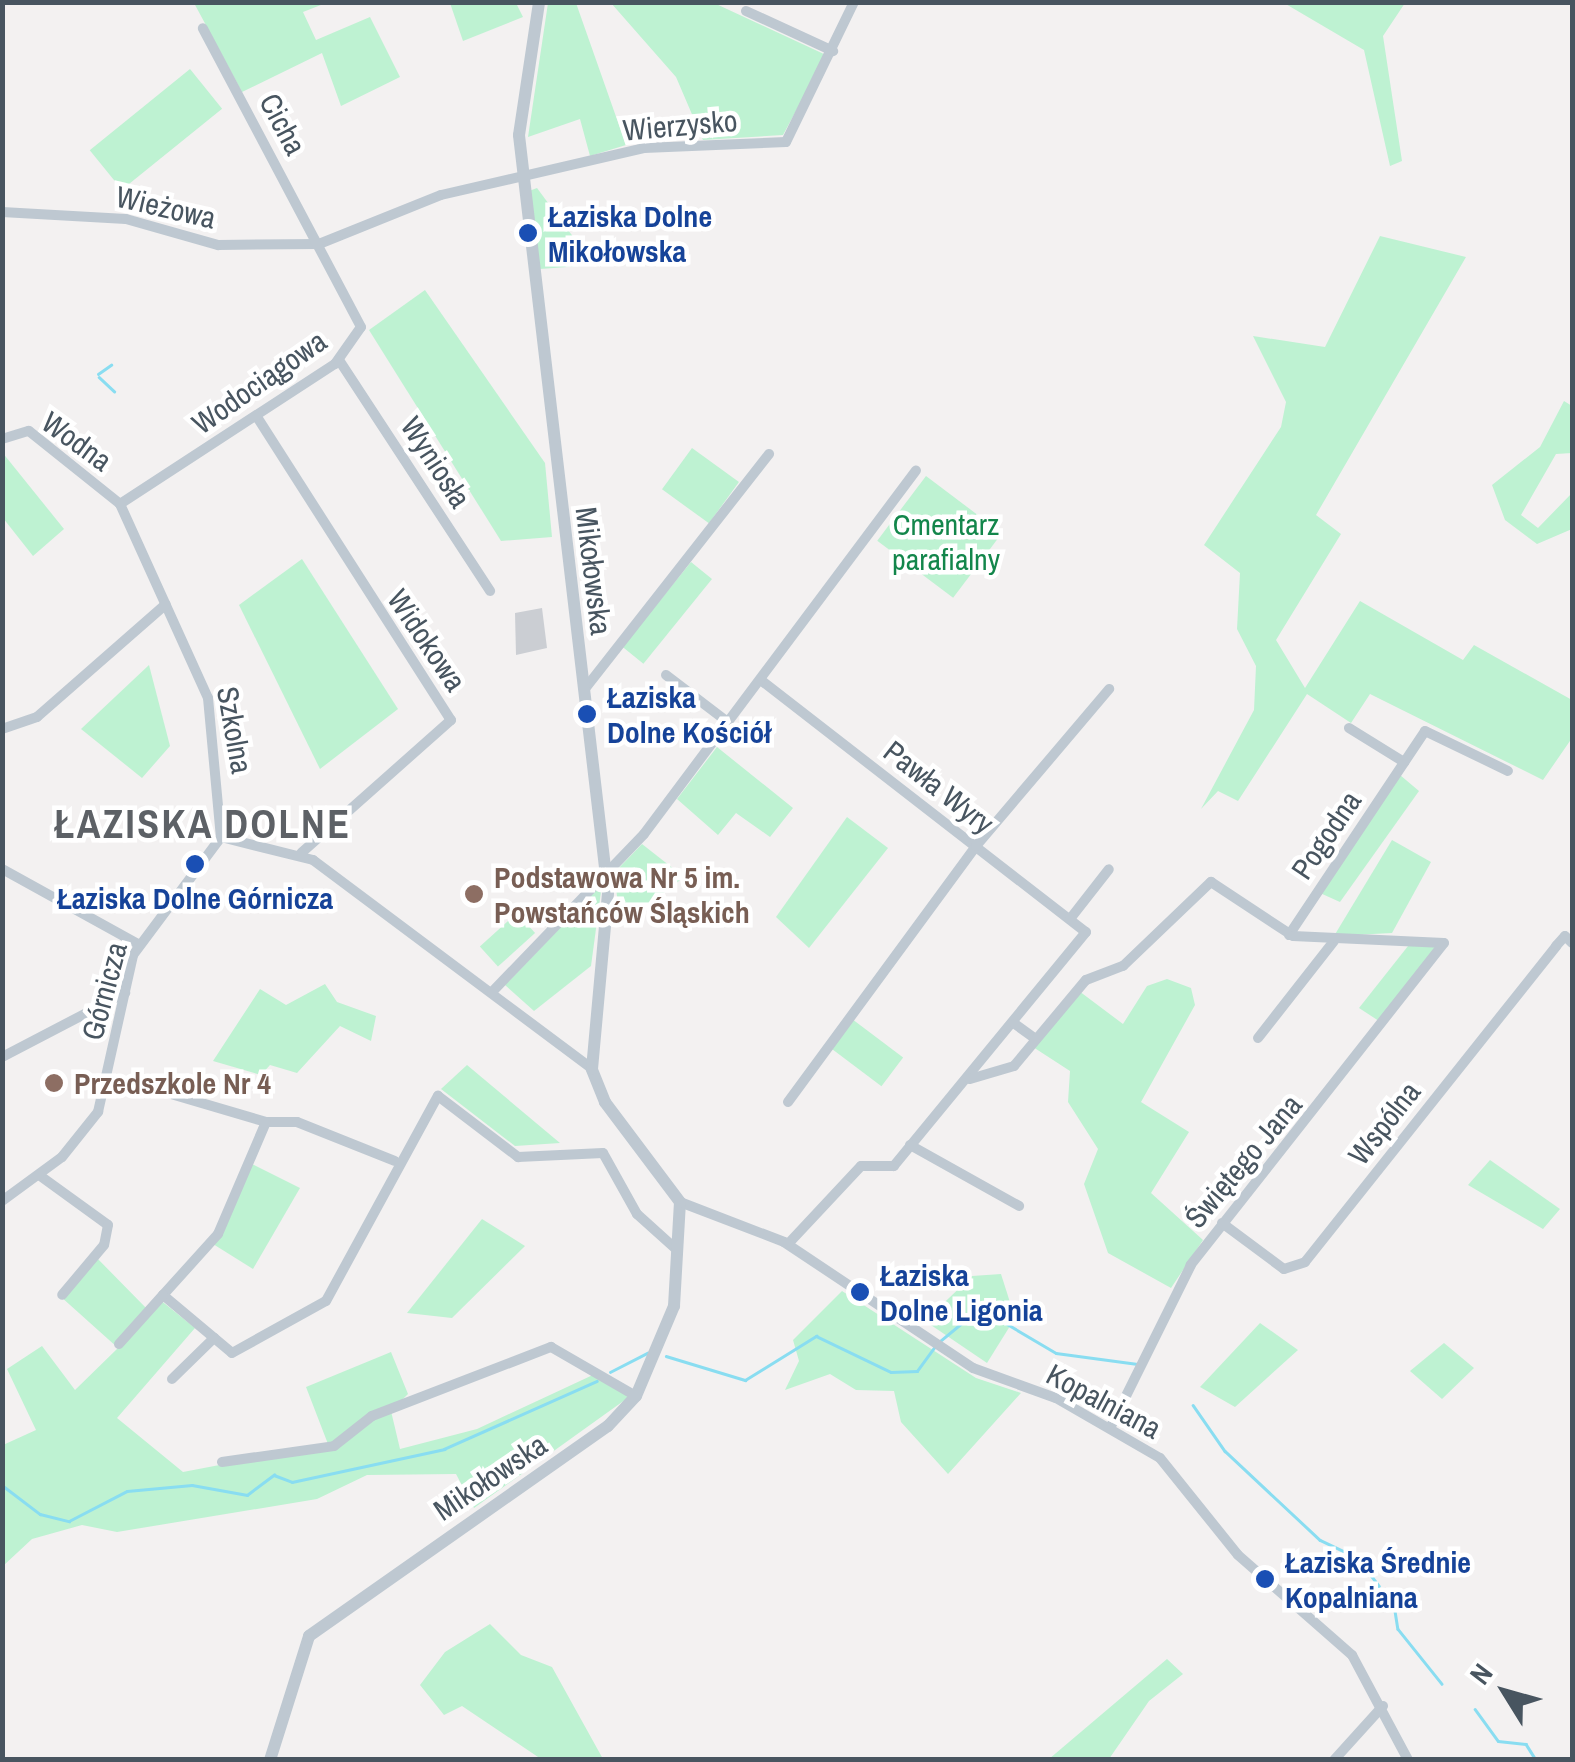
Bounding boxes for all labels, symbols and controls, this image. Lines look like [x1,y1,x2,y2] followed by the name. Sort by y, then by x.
[252,87,314,161] street label: Cicha
[621,102,739,148] street label: Wierzysko
[113,178,219,236] street label: Wieżowa
[548,198,712,268] place label: Łaziska Dolne Mikołowska
[517,222,539,244] marker: Łaziska Dolne Mikołowska
[185,323,333,441] street label: Wodociągowa
[35,404,119,478] street label: Wodna
[393,410,479,514] street label: Wyniosła
[568,505,620,637] street label: Mikołowska
[892,506,1000,576] park label: Cmentarz parafialny
[380,582,474,698] street label: Widokowa
[607,679,771,750] place label: Łaziska Dolne Kościół
[210,684,260,776] street label: Szkolna
[576,703,598,725] marker: Łaziska Dolne Kościół
[877,733,1001,841] street label: Pawła Wyry
[1284,784,1368,886] street label: Pogodna
[54,800,352,848] district label: ŁAZISKA DOLNE
[184,853,206,875] marker: Łaziska Dolne Górnicza
[494,859,750,930] place label: Podstawowa Nr 5 im. Powstańców Śląskich
[57,880,333,916] place label: Łaziska Dolne Górnicza
[463,883,485,905] marker: Podstawowa Nr 5 im. Powstańców Śląskich
[74,938,134,1044] street label: Górnicza
[74,1065,271,1101] place label: Przedszkole Nr 4
[43,1072,65,1094] marker: Przedszkole Nr 4
[1340,1074,1428,1172] street label: Wspólna
[1177,1087,1309,1235] street label: Świętego Jana
[880,1257,1043,1328] place label: Łaziska Dolne Ligonia
[849,1281,871,1303] marker: Łaziska Dolne Ligonia
[1041,1356,1167,1446] street label: Kopalniana
[427,1426,553,1528] street label: Mikołowska
[1285,1544,1471,1614] place label: Łaziska Średnie Kopalniana
[1254,1568,1276,1590] marker: Łaziska Średnie Kopalniana
[1455,1642,1555,1742] north arrow
[1461,1656,1501,1692] text: N

